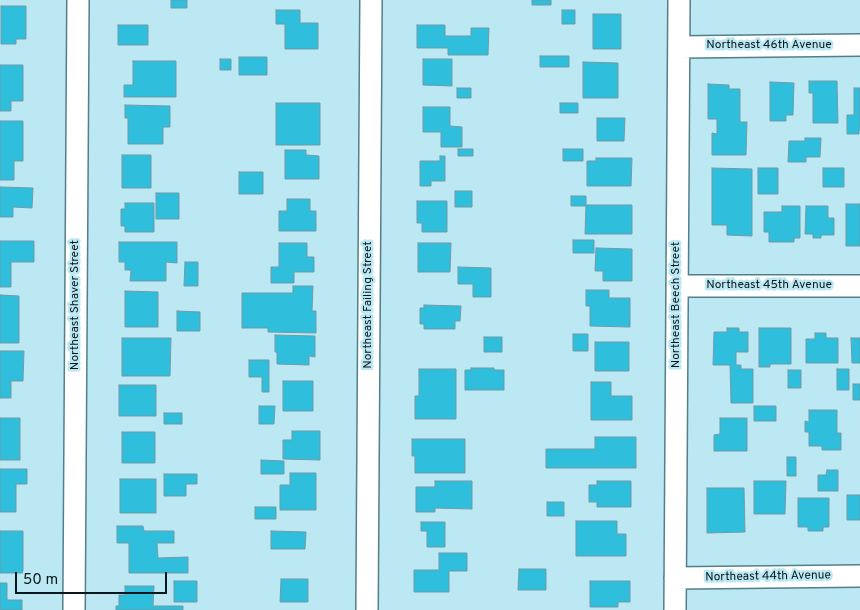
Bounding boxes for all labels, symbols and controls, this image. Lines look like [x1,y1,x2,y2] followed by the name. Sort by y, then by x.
[706,39,832,53] street label: Northeast 46th Avenue
[69,240,83,370] street label: Northeast Shaver Street
[362,241,376,369] street label: Northeast Failing Street
[670,242,684,368] street label: Northeast Beech Street
[706,279,832,293] street label: Northeast 45th Avenue
[18,562,170,594] scale bar
[705,569,831,585] street label: Northeast 44th Avenue
[23,571,58,590] text: 50 m

